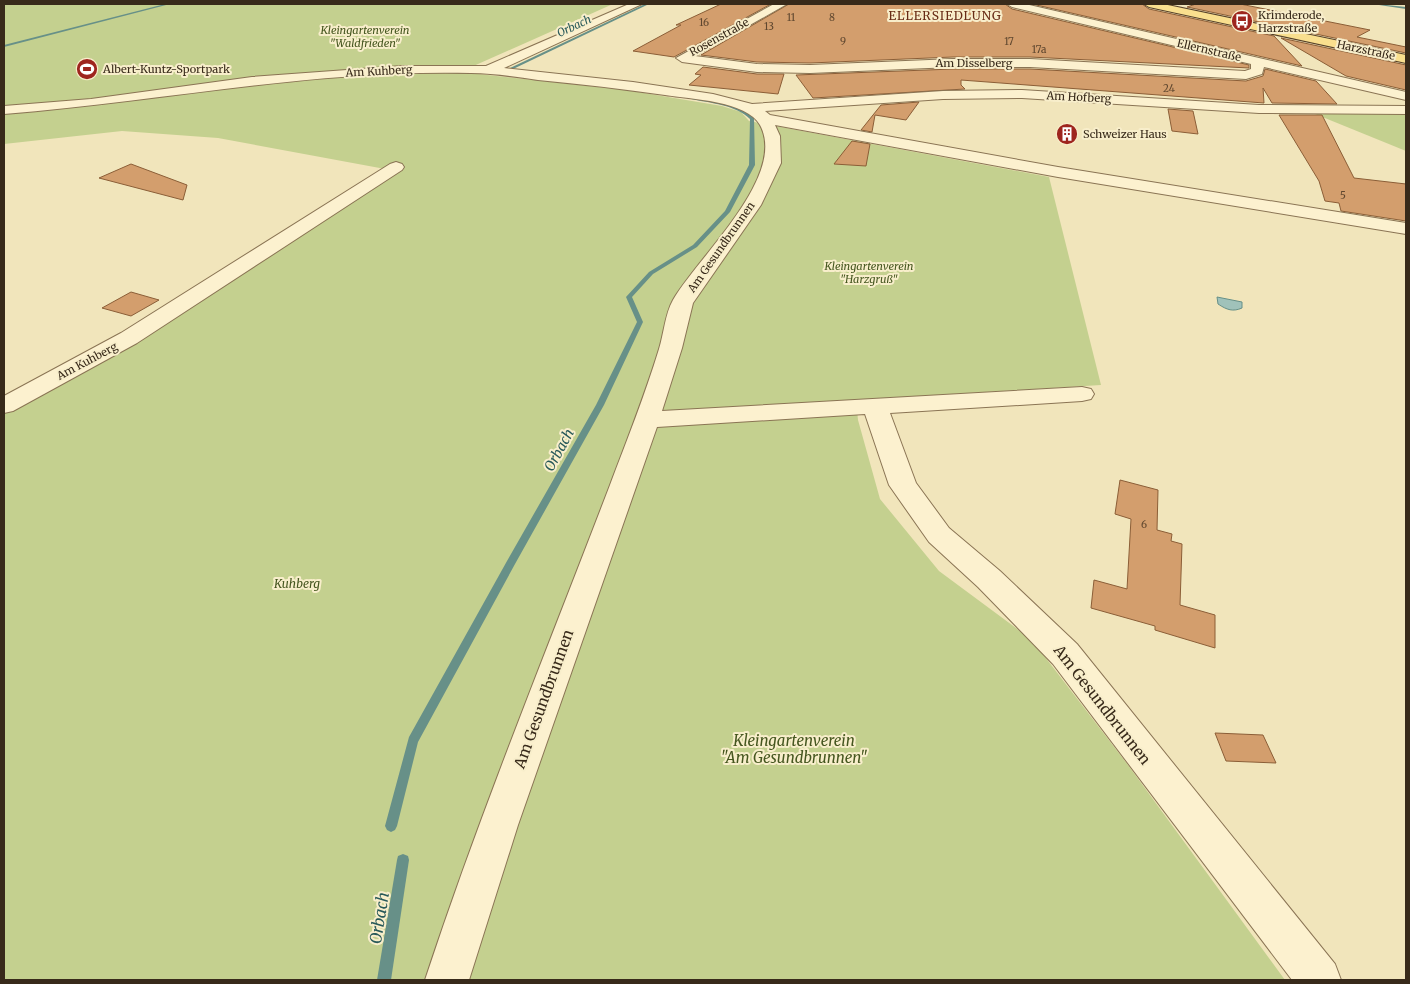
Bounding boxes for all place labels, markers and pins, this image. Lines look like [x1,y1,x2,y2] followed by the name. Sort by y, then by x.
[1258,8,1324,35] place label: Krimderode, Harzstraße
[1230,9,1254,33] bus stop icon: Krimderode, Harzstraße
[75,57,99,81] sports icon: Albert-Kuntz-Sportpark
[102,62,230,76] place label: Albert-Kuntz-Sportpark
[1055,122,1079,146] building icon: Schweizer Haus
[1083,127,1167,141] place label: Schweizer Haus

